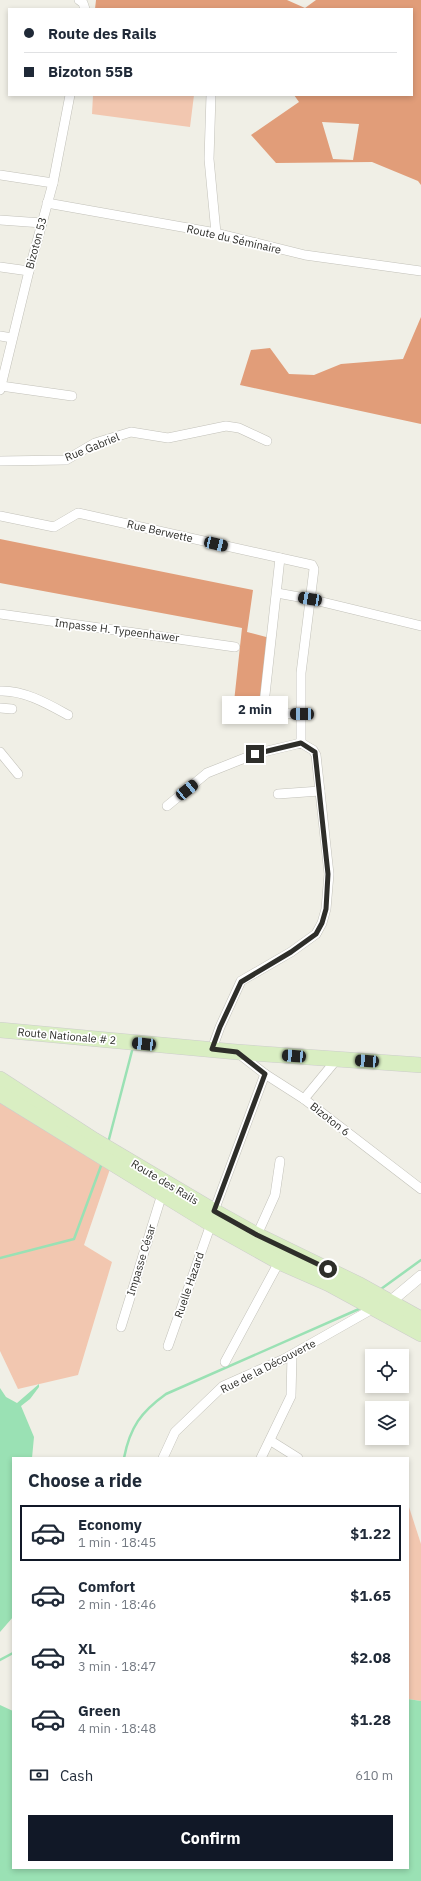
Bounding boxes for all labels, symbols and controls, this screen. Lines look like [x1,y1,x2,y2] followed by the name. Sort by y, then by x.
[48,24,156,43] text: Route des Rails
[48,62,133,81] text: Bizoton 55B
[22,216,50,270] street label: Bizoton 53
[185,221,283,257] street label: Route du Séminaire
[63,430,121,464] street label: Rue Gabriel
[126,517,194,545] street label: Rue Berwette
[203,535,229,553] car
[297,591,323,607] car
[54,615,180,645] street label: Impasse H. Typeenhawer
[222,696,288,724] callout: 2 min
[238,701,272,718] text: 2 min
[290,708,314,720] car
[246,745,264,763] route end
[174,778,200,802] car
[17,1025,117,1047] street label: Route Nationale # 2
[131,1037,157,1051] car
[282,1049,306,1063] car
[355,1054,379,1068] car
[307,1099,353,1139] street label: Bizoton 6
[129,1156,201,1208] street label: Route des Rails
[124,1223,158,1297] street label: Impasse César
[171,1250,207,1320] street label: Ruelle Hazard
[319,1260,337,1278] route start
[218,1336,318,1396] street label: Rue de la Découverte
[365,1349,409,1445] map controls
[365,1349,409,1393] button: locate
[365,1401,409,1445] button: layers
[28,1469,142,1492] text: Choose a ride
[30,1515,66,1551] icon: car
[78,1515,142,1534] text: Economy
[350,1524,391,1543] text: $1.22
[78,1534,156,1551] text: 1 min · 18:45
[30,1577,66,1613] icon: car
[78,1577,135,1596] text: Comfort
[350,1586,391,1605] text: $1.65
[78,1596,156,1613] text: 2 min · 18:46
[30,1639,66,1675] icon: car
[78,1639,96,1658] text: XL
[350,1648,391,1667] text: $2.08
[78,1658,156,1675] text: 3 min · 18:47
[30,1701,66,1737] icon: car
[78,1701,121,1720] text: Green
[350,1710,391,1729] text: $1.28
[78,1720,156,1737] text: 4 min · 18:48
[28,1764,50,1786] icon: cash
[60,1766,93,1785] text: Cash
[355,1767,393,1784] text: 610 m
[28,1815,393,1861] button: Confirm

